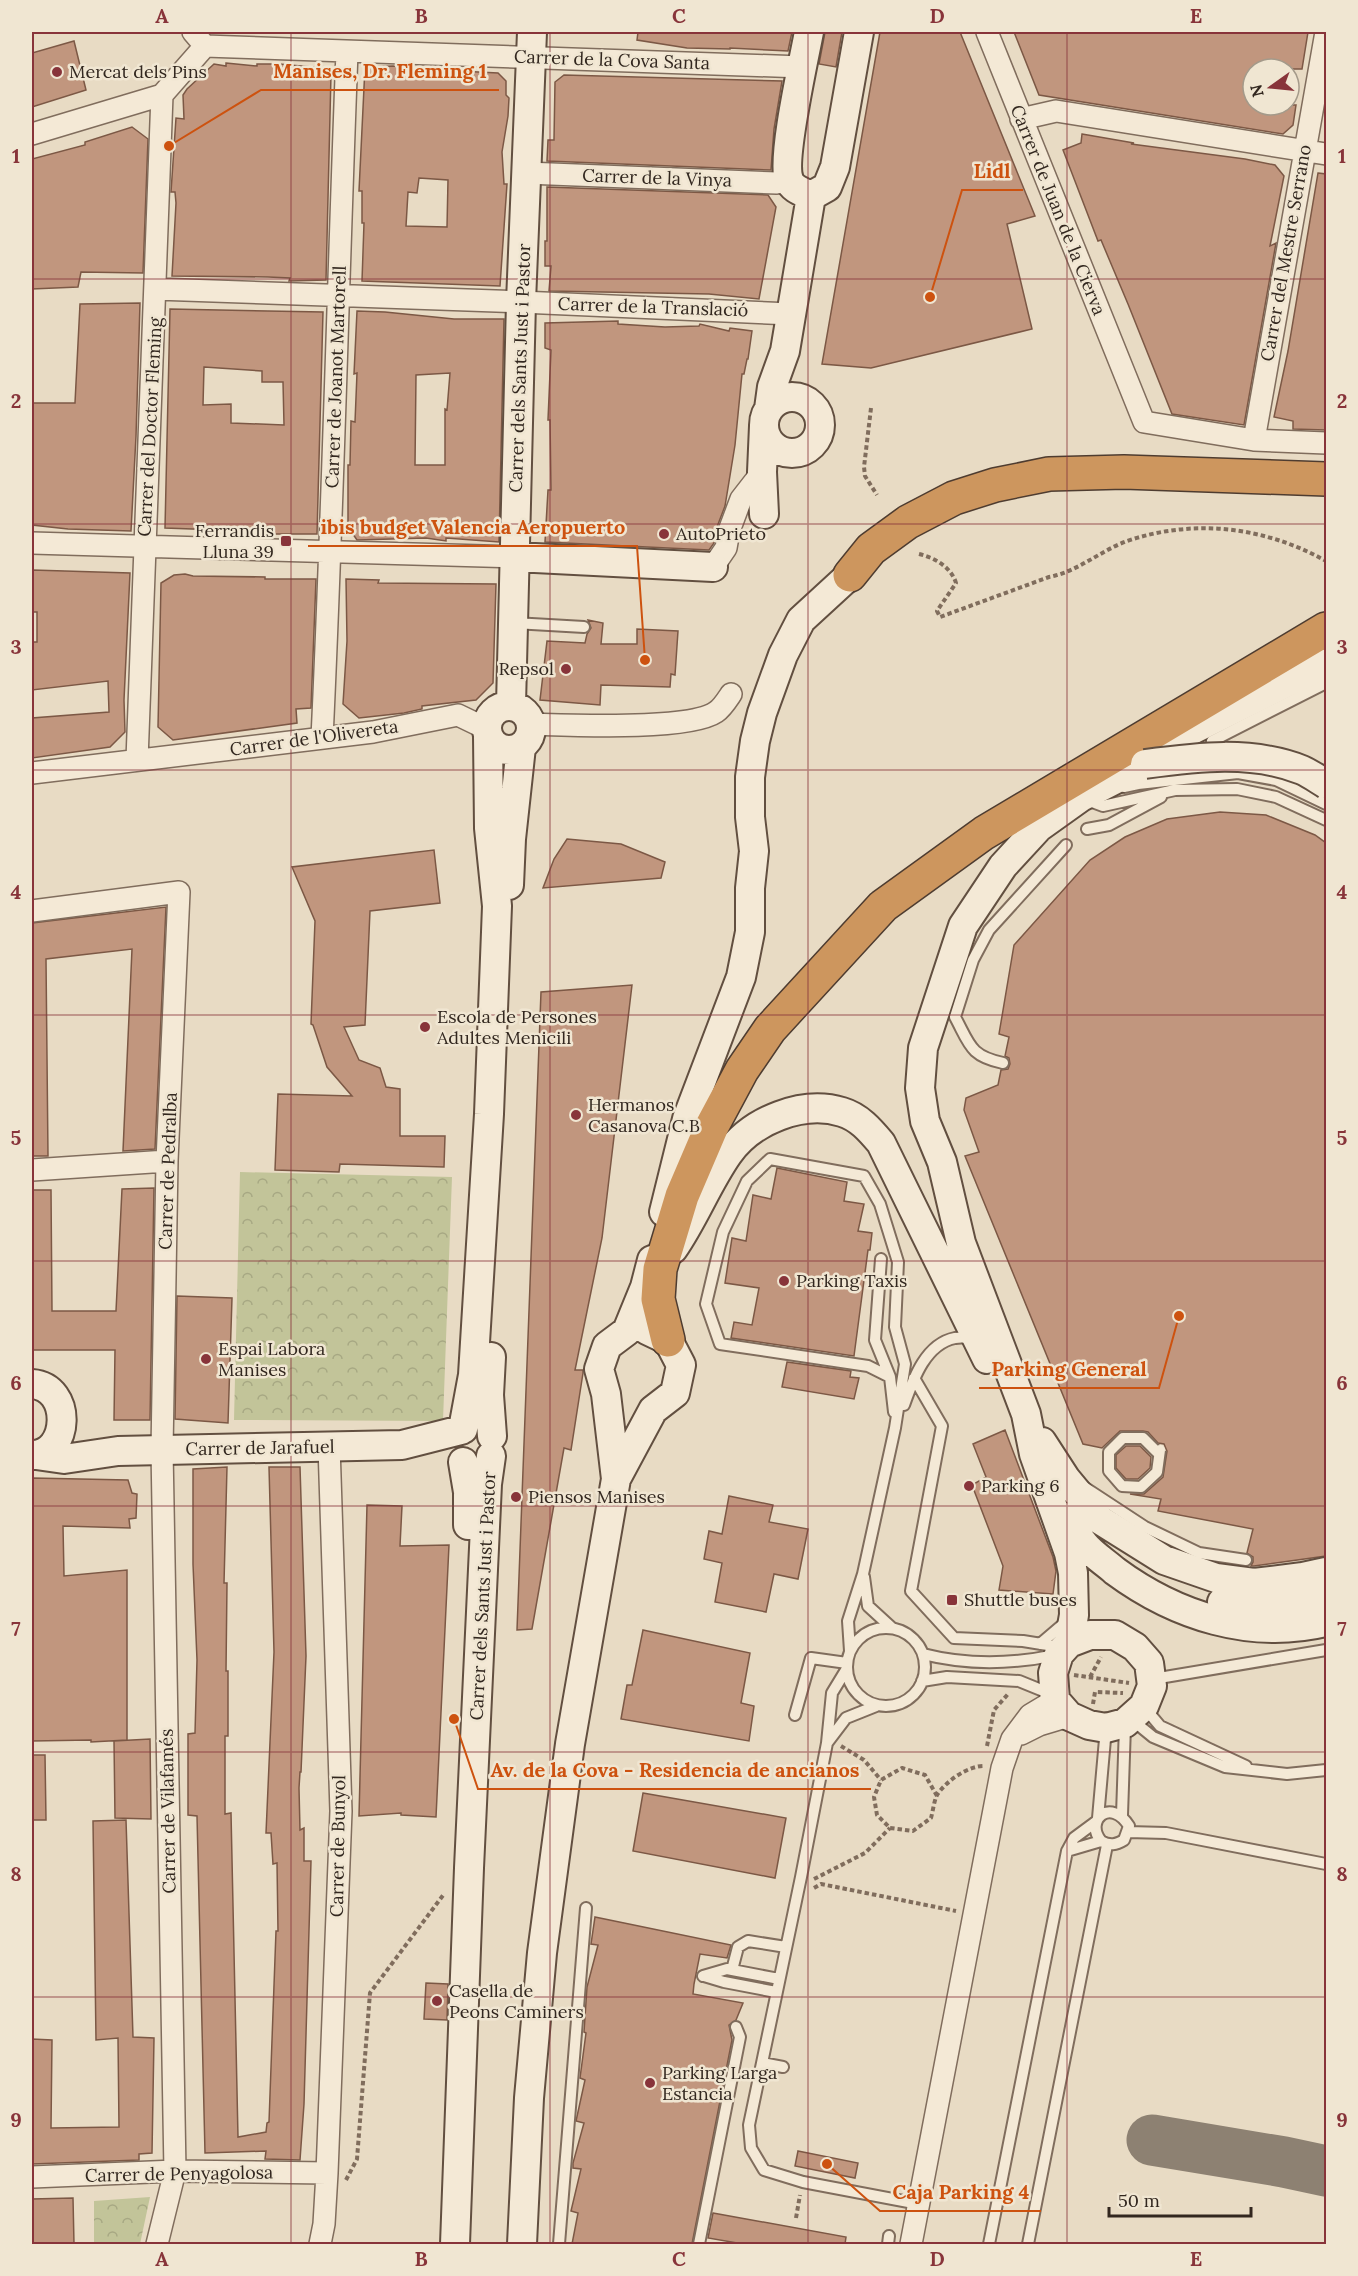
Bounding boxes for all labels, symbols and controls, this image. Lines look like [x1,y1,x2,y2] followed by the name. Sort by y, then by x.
[155,3,169,28] text: A
[414,3,428,28] text: B
[672,3,686,28] text: C
[929,3,945,28] text: D
[1190,3,1202,28] text: E
[514,45,710,74] street label: Carrer de la Cova Santa
[261,52,499,90] callout: Manises, Dr. Fleming 1
[1241,57,1301,117] north arrow
[273,58,487,83] text: Manises, Dr. Fleming 1
[69,60,207,83] place label: Mercat dels Pins
[50,65,64,79] marker: Mercat dels Pins
[1245,82,1268,99] text: N
[1006,101,1111,318] street label: Carrer de Juan de la Cierva
[12,143,20,168] text: 1
[1255,143,1316,363] street label: Carrer del Mestre Serrano
[1338,143,1346,168] text: 1
[962,152,1023,190] callout: Lidl
[974,158,1010,183] text: Lidl
[582,163,732,192] street label: Carrer de la Vinya
[504,243,535,493] street label: Carrer dels Sants Just i Pastor
[320,265,351,489] street label: Carrer de Joanot Martorell
[557,292,749,321] street label: Carrer de la Translació
[132,316,167,537] street label: Carrer del Doctor Fleming
[11,388,21,413] text: 2
[1337,388,1347,413] text: 2
[308,508,637,546] callout: ibis budget Valencia Aeropuerto
[321,514,625,539] text: ibis budget Valencia Aeropuerto
[195,519,274,563] place label: Ferrandis Lluna 39
[675,522,766,545] place label: AutoPrieto
[657,527,671,541] marker: AutoPrieto
[279,534,293,548] marker: Ferrandis Lluna 39
[10,634,22,659] text: 3
[1336,634,1348,659] text: 3
[499,657,554,680] place label: Repsol
[559,662,573,676] marker: Repsol
[228,714,400,761] street label: Carrer de l'Olivereta
[11,879,22,904] text: 4
[1337,879,1348,904] text: 4
[436,1005,597,1049] place label: Escola de Persones Adultes Menicili
[418,1020,432,1034] marker: Escola de Persones Adultes Menicili
[153,1092,182,1250] street label: Carrer de Pedralba
[588,1093,700,1137] place label: Hermanos Casanova C.B
[569,1108,583,1122] marker: Hermanos Casanova C.B
[11,1125,22,1150] text: 5
[1337,1125,1348,1150] text: 5
[796,1269,907,1292] place label: Parking Taxis
[777,1274,791,1288] marker: Parking Taxis
[218,1337,325,1381] place label: Espai Labora Manises
[979,1350,1159,1388] callout: Parking General
[199,1352,213,1366] marker: Espai Labora Manises
[991,1356,1147,1381] text: Parking General
[10,1370,22,1395] text: 6
[1336,1370,1348,1395] text: 6
[185,1435,335,1460] street label: Carrer de Jarafuel
[464,1471,501,1721] street label: Carrer dels Sants Just i Pastor
[981,1474,1060,1497] place label: Parking 6
[962,1479,976,1493] marker: Parking 6
[528,1485,665,1508] place label: Piensos Manises
[509,1490,523,1504] marker: Piensos Manises
[964,1588,1077,1611] place label: Shuttle buses
[945,1593,959,1607] marker: Shuttle buses
[11,1616,21,1641] text: 7
[1337,1616,1347,1641] text: 7
[155,1728,180,1894] street label: Carrer de Vilafamés
[478,1751,871,1789] callout: Av. de la Cova - Residencia de ancianos
[490,1757,860,1782] text: Av. de la Cova - Residencia de ancianos
[325,1775,350,1917] street label: Carrer de Bunyol
[10,1861,22,1886] text: 8
[1336,1861,1348,1886] text: 8
[449,1979,584,2023] place label: Casella de Peons Caminers
[430,1994,444,2008] marker: Casella de Peons Caminers
[662,2061,777,2105] place label: Parking Larga Estancia
[643,2076,657,2090] marker: Parking Larga Estancia
[10,2107,22,2132] text: 9
[1336,2107,1348,2132] text: 9
[85,2160,273,2187] street label: Carrer de Penyagolosa
[880,2173,1041,2211] callout: Caja Parking 4
[892,2179,1030,2204] text: Caja Parking 4
[1109,2180,1252,2218] scale bar
[1118,2189,1160,2212] text: 50 m
[155,2246,169,2271] text: A
[414,2246,428,2271] text: B
[672,2246,686,2271] text: C
[929,2246,945,2271] text: D
[1190,2246,1202,2271] text: E

